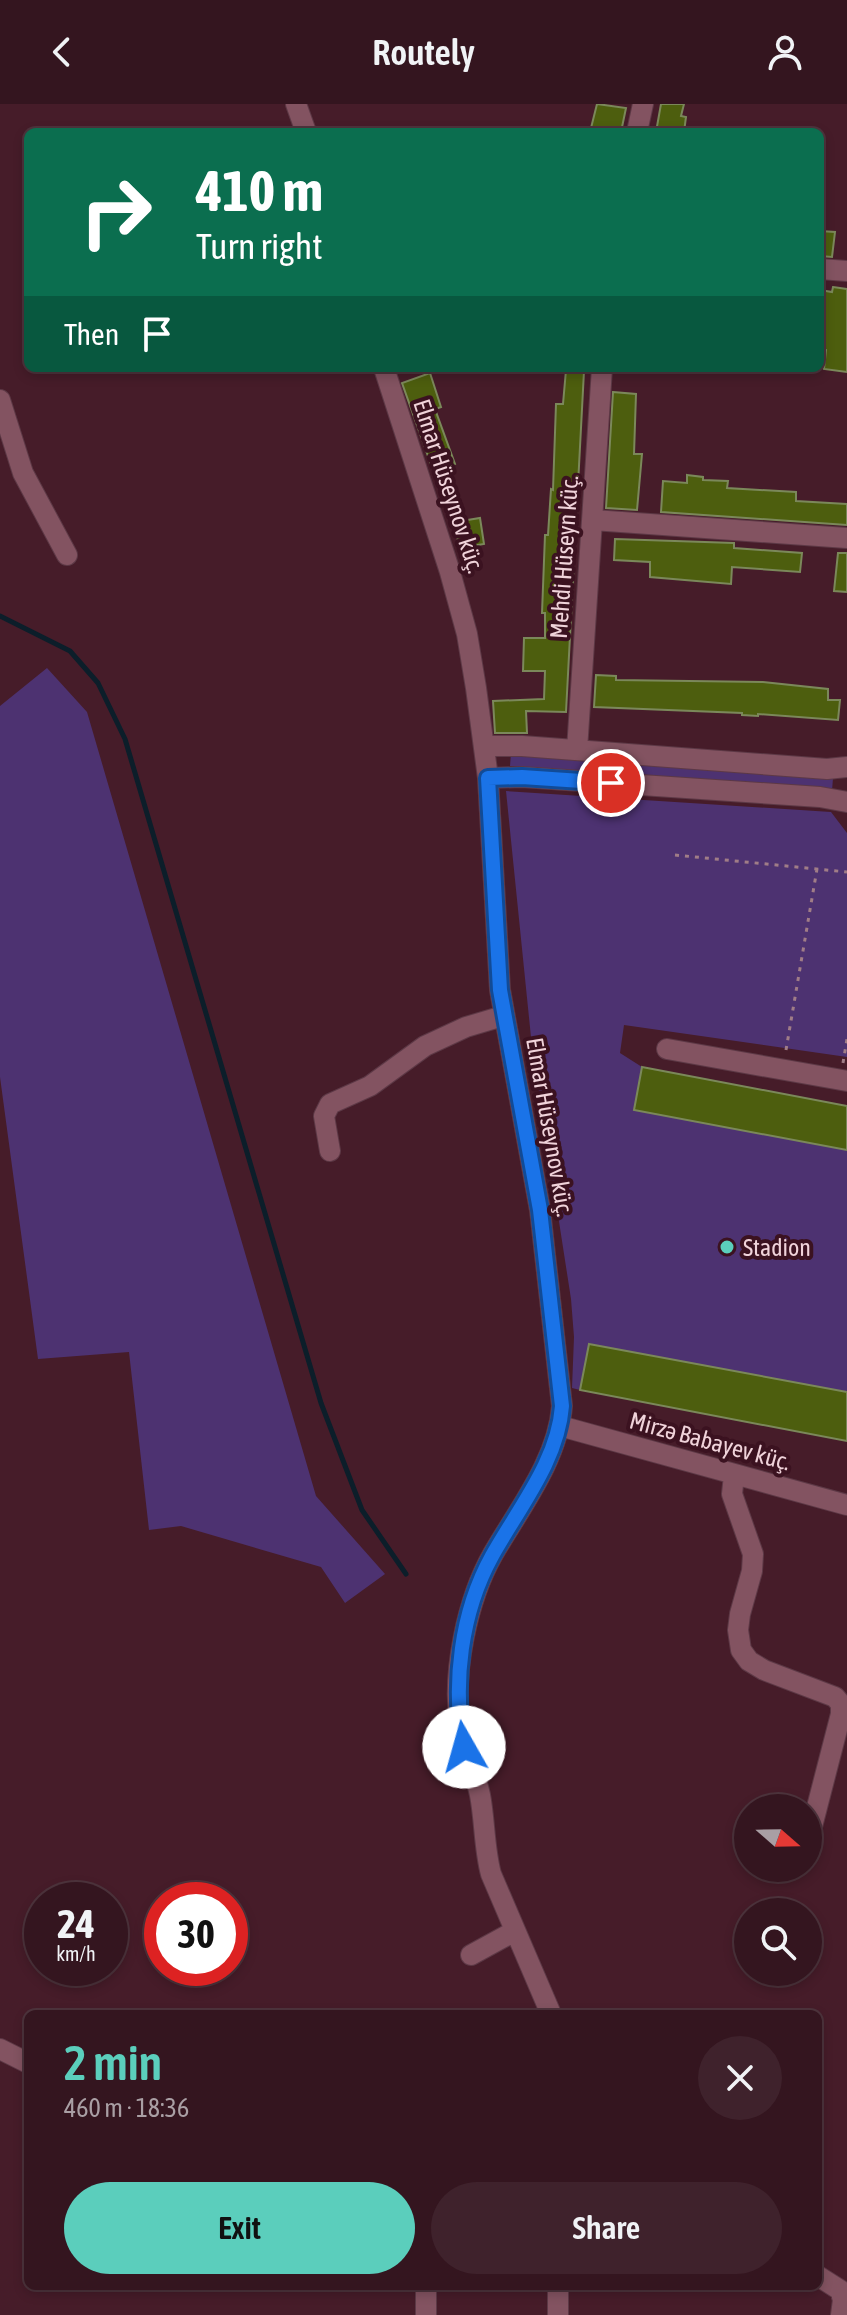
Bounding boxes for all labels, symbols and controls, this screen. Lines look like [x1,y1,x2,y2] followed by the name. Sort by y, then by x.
[40,30,84,74] icon: back
[763,30,807,74] icon: person
[372,31,475,73] text: Routely
[196,159,323,223] text: 410 m
[64,160,168,264] icon: right
[196,225,323,267] text: Turn right
[135,312,179,356] icon: arrive
[64,317,119,351] text: Then
[408,396,490,576] street label: Elmar Hüseynov küç.
[545,474,583,640] street label: Mehdi Hüseyn küç.
[577,749,645,817] pin
[589,761,633,805] icon: arrive
[521,1035,579,1219] street label: Elmar Hüseynov küç.
[743,1234,811,1261] place label: Stadion
[718,1238,736,1256] marker: Stadion
[627,1407,793,1475] street label: Mirzə Babayev küç.
[422,1705,506,1789] position arrow
[734,1794,822,1882] north arrow
[734,1794,822,1986] map controls
[144,1882,248,1986] speed limit sign: 30
[734,1898,822,1986] button: search
[57,1901,95,1946] text: 24
[56,1942,96,1965] text: km/h
[64,2035,162,2090] text: 2 min
[698,2036,782,2120] button: close
[64,2093,189,2123] text: 460 m · 18:36
[64,2182,415,2274] button: Exit
[431,2182,782,2274] button: Share

